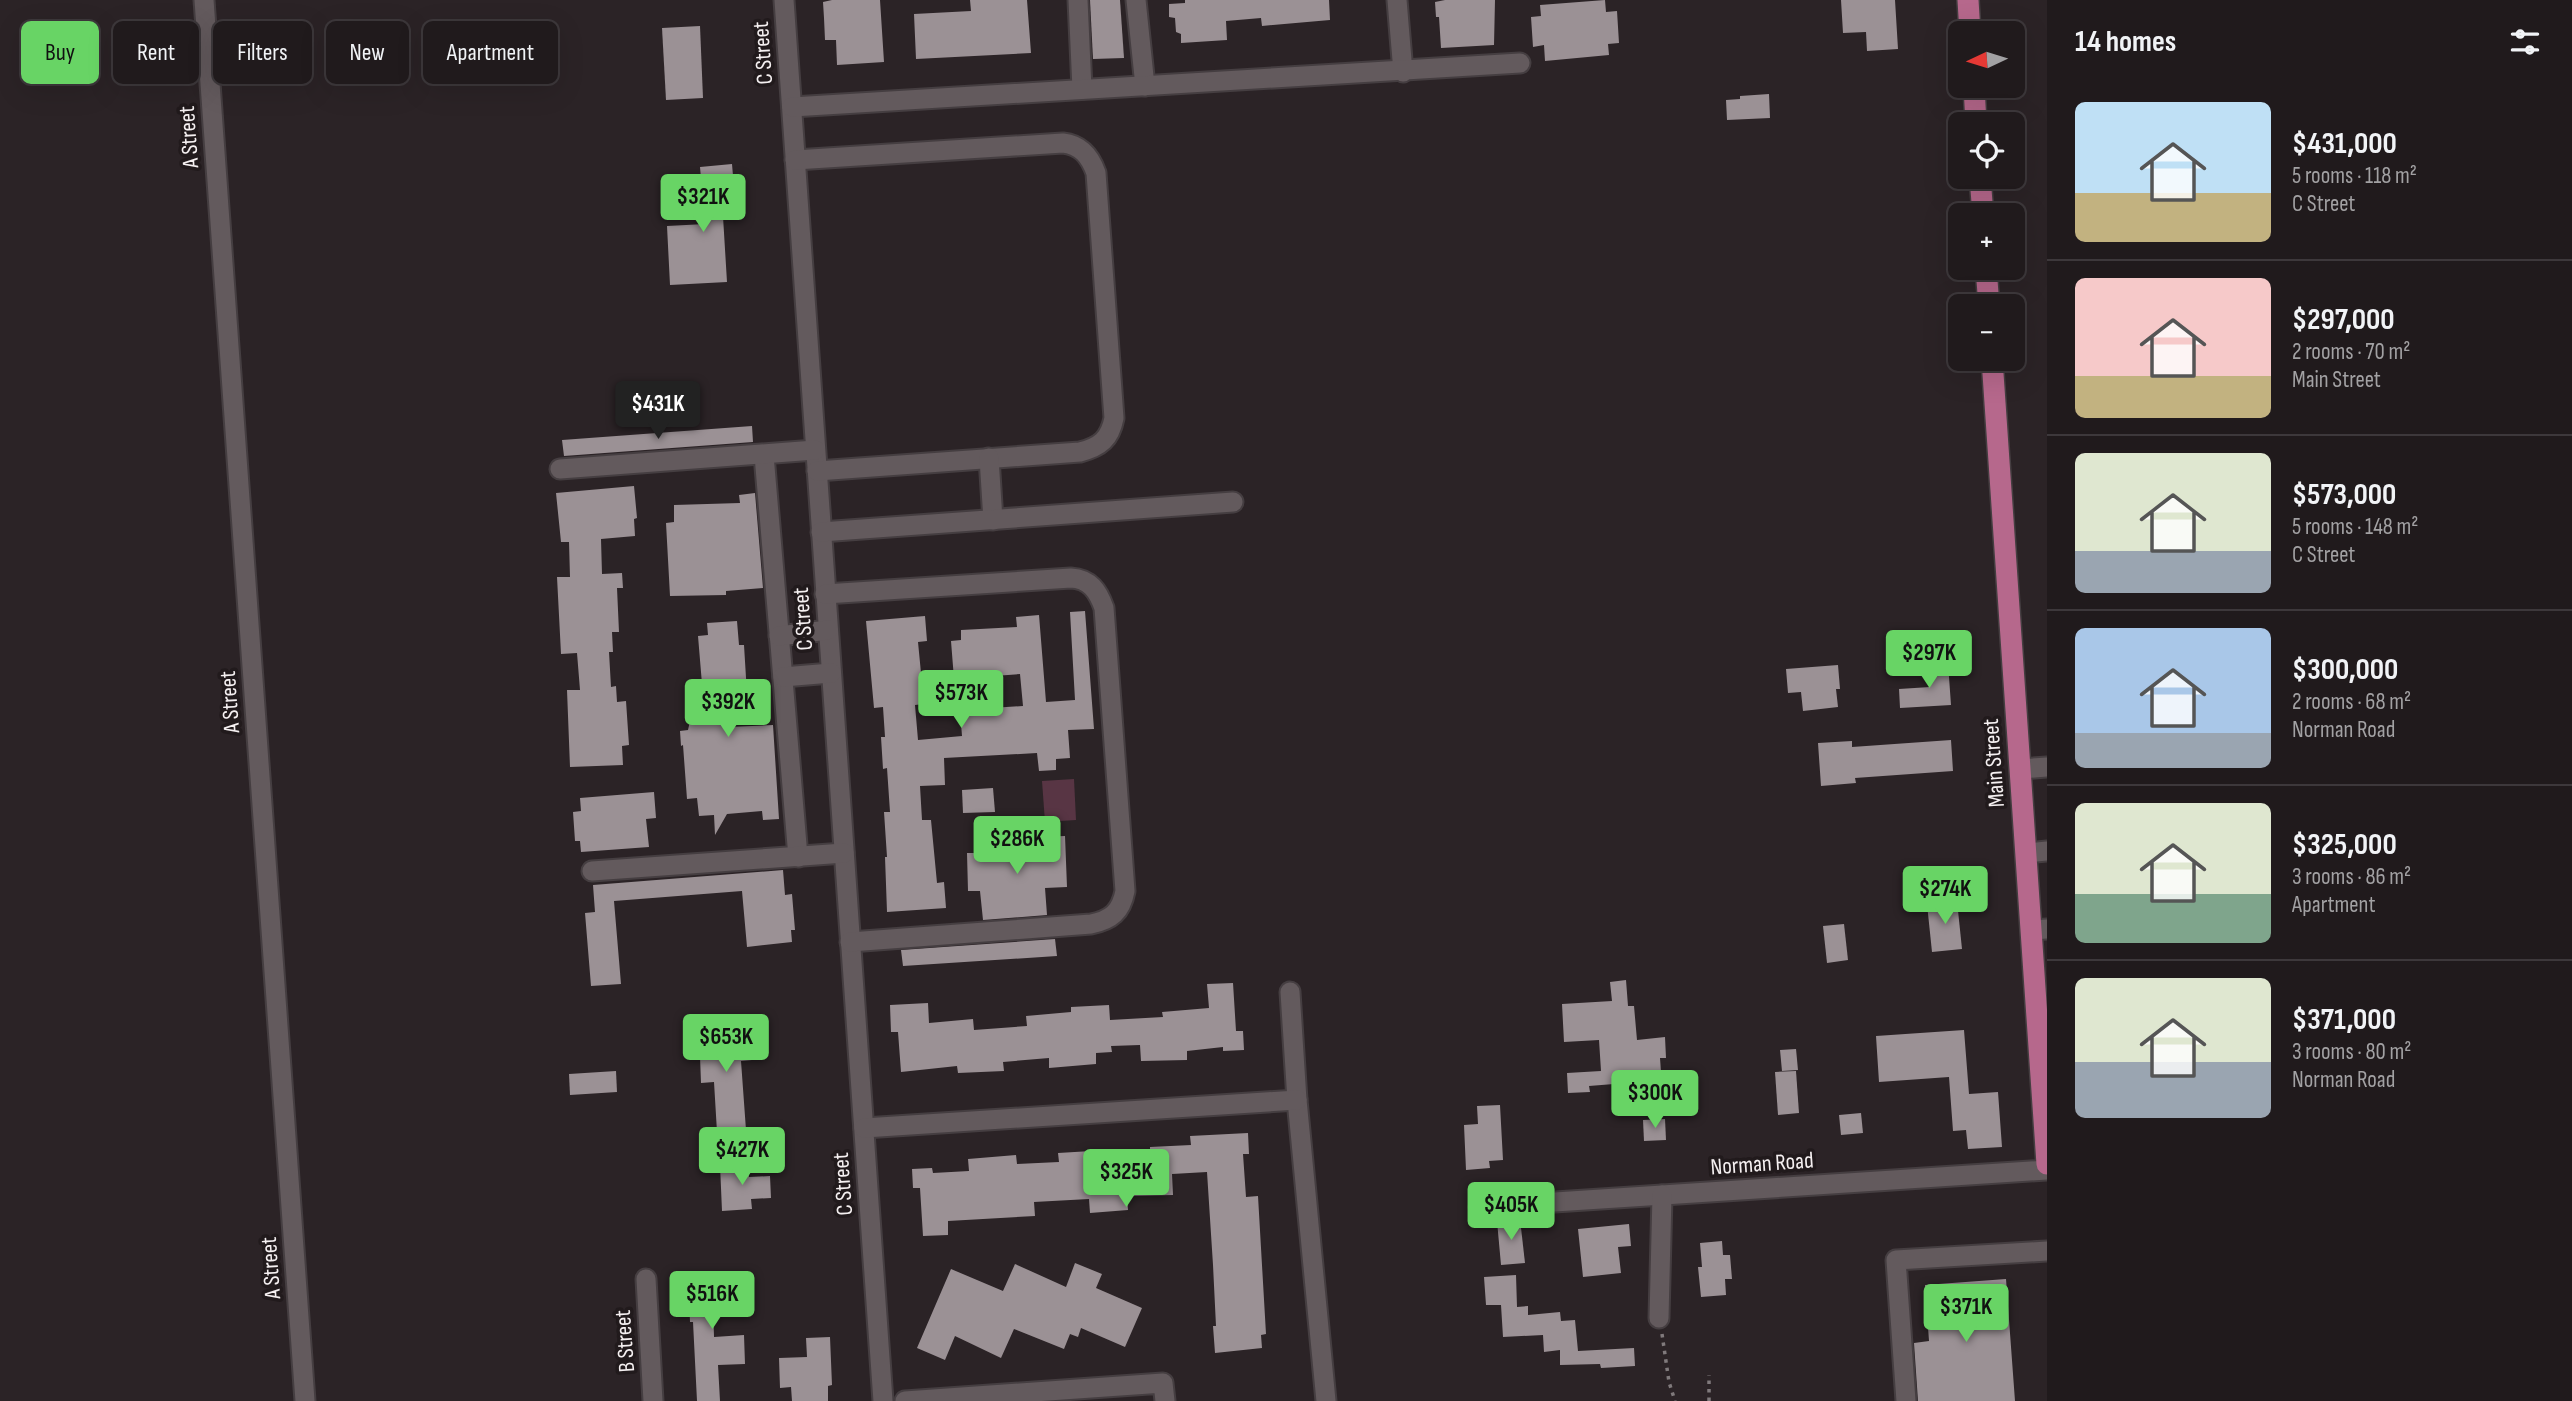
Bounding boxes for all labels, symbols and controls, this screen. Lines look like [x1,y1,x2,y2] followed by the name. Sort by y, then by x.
[747,20,779,86] street label: C Street
[21,21,99,84] chip: Buy
[113,21,199,84] chip: Rent
[213,21,312,84] chip: Filters
[326,21,409,84] chip: New
[423,21,558,84] chip: Apartment
[1948,21,2025,98] north arrow
[1948,21,2025,371] map controls
[2506,23,2544,61] icon: filters
[2075,24,2176,60] text: 14 homes
[173,105,205,170] street label: A Street
[1948,112,2025,189] button: locate
[2292,126,2397,162] text: $431,000
[2131,130,2215,214] icon: home
[2292,162,2417,190] text: 5 rooms · 118 m²
[654,174,752,234] pin: $321K
[677,183,729,211] text: $321K
[2292,190,2355,218] text: C Street
[1948,203,2025,280] button: +
[1948,294,2025,371] button: −
[2292,302,2394,338] text: $297,000
[2131,306,2215,390] icon: home
[2292,338,2410,366] text: 2 rooms · 70 m²
[2292,366,2381,394] text: Main Street
[609,382,707,441] pin: $431K
[631,390,685,418] text: $431K
[2292,477,2396,513] text: $573,000
[2131,481,2215,565] icon: home
[2292,513,2419,541] text: 5 rooms · 148 m²
[2292,541,2355,569] text: C Street
[787,586,819,652] street label: C Street
[1880,630,1978,690] pin: $297K
[1902,639,1956,667] text: $297K
[2292,652,2398,688] text: $300,000
[2131,656,2215,740] icon: home
[214,670,246,735] street label: A Street
[912,670,1010,730] pin: $573K
[934,679,988,707] text: $573K
[679,680,777,739] pin: $392K
[701,688,755,716] text: $392K
[2292,688,2411,716] text: 2 rooms · 68 m²
[2292,716,2395,744] text: Norman Road
[1977,718,2011,808] street label: Main Street
[968,816,1066,876] pin: $286K
[990,825,1044,853] text: $286K
[2292,827,2397,863] text: $325,000
[2131,831,2215,915] icon: home
[2292,863,2411,891] text: 3 rooms · 86 m²
[1896,866,1994,926] pin: $274K
[1919,875,1971,903] text: $274K
[2292,891,2376,919] text: Apartment
[2292,1002,2396,1038] text: $371,000
[2131,1006,2215,1090] icon: home
[677,1014,775,1074] pin: $653K
[699,1023,753,1051] text: $653K
[2292,1038,2411,1066] text: 3 rooms · 80 m²
[2292,1066,2395,1094] text: Norman Road
[1606,1070,1704,1130] pin: $300K
[1627,1079,1683,1107] text: $300K
[693,1128,791,1187] pin: $427K
[715,1136,769,1164] text: $427K
[1709,1146,1815,1182] street label: Norman Road
[1077,1150,1175,1209] pin: $325K
[827,1151,859,1217] street label: C Street
[1099,1158,1153,1186] text: $325K
[1462,1182,1560,1242] pin: $405K
[1484,1191,1538,1219] text: $405K
[255,1236,287,1301] street label: A Street
[663,1272,761,1331] pin: $516K
[685,1280,739,1308] text: $516K
[1917,1284,2015,1344] pin: $371K
[1940,1293,1992,1321] text: $371K
[609,1309,641,1373] street label: B Street

